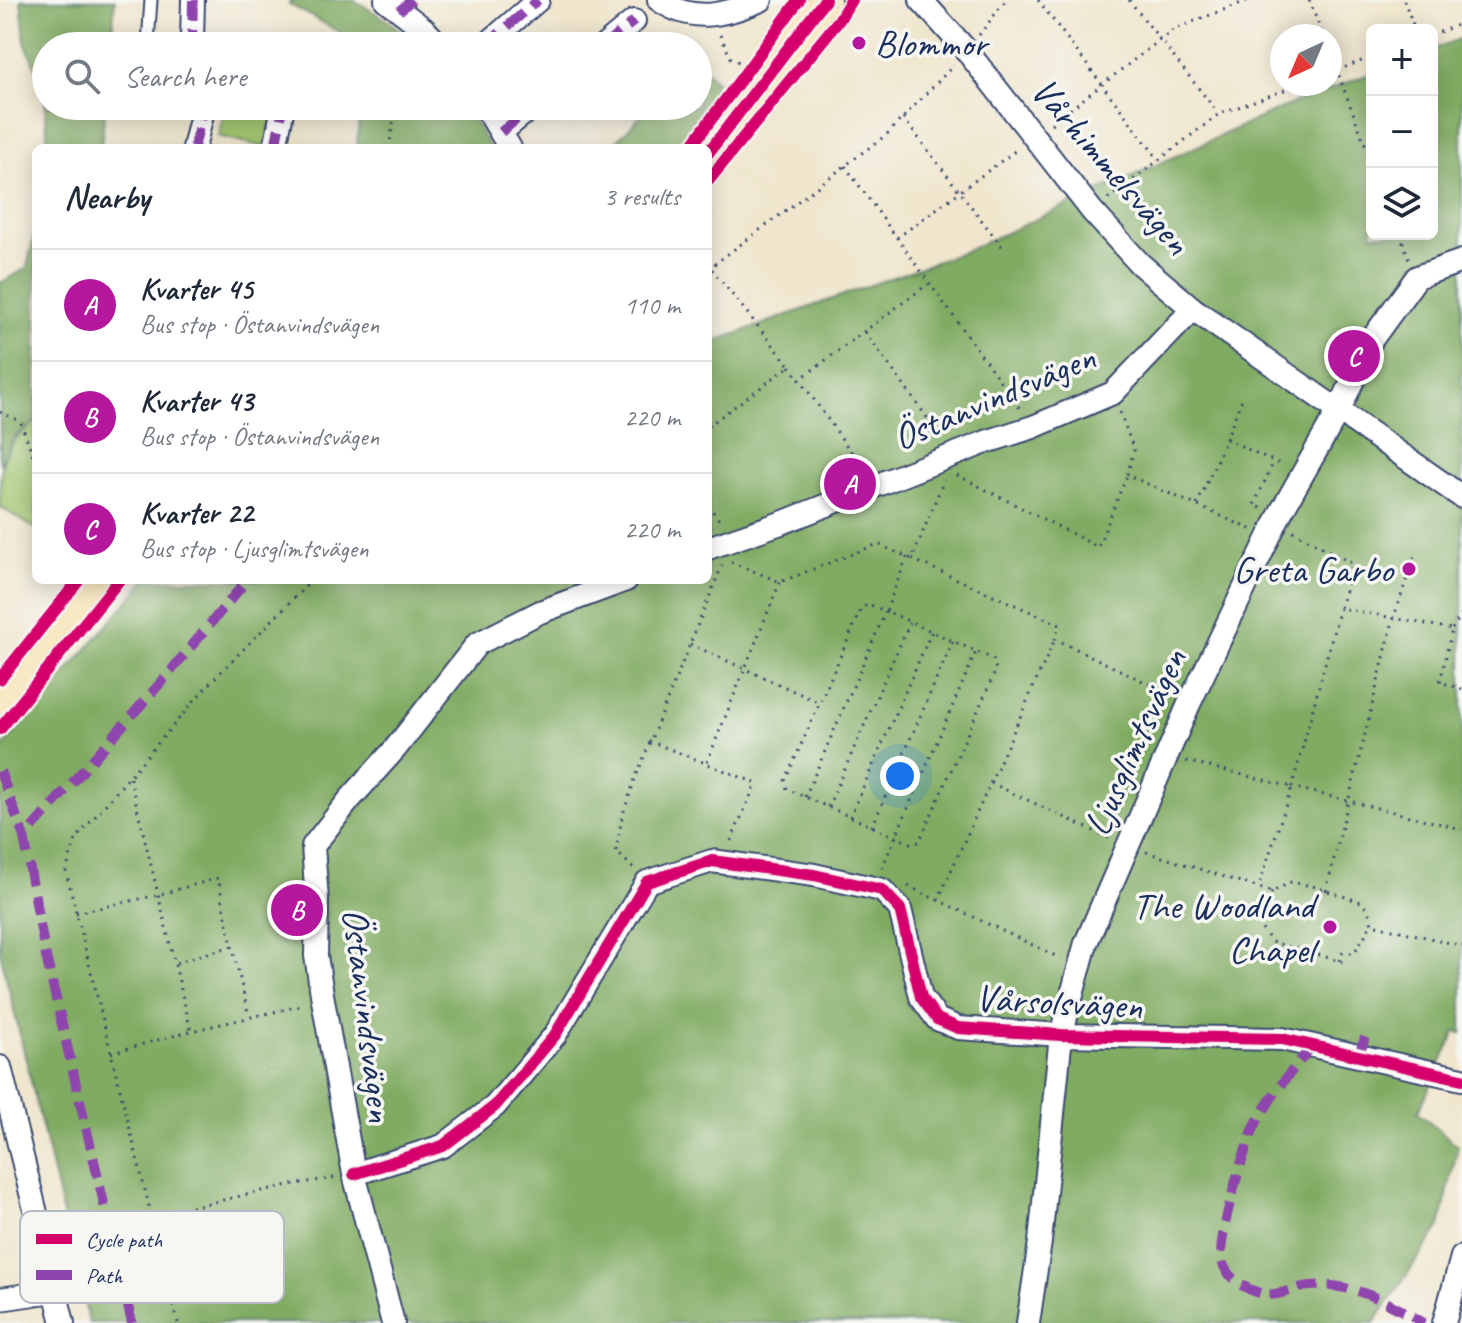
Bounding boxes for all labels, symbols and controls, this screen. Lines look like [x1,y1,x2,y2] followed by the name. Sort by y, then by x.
[875,20,991,67] place label: Blommor
[1270,24,1342,96] north arrow
[1366,24,1438,240] map controls
[1366,24,1438,96] button: +
[32,32,712,120] search box
[850,34,868,52] marker: Blommor
[60,54,104,98] icon: search
[124,57,246,95] text: Search here
[1021,68,1201,265] street label: Vårhimmelsvägen
[1366,96,1438,168] button: −
[1366,168,1438,240] button: layers
[64,175,150,218] text: Nearby
[604,180,680,213] text: 3 results
[140,270,253,308] text: Kvarter 45
[83,289,97,322] text: A
[624,289,680,322] text: 110 m
[140,308,379,341] text: Bus stop · Östanvindsvägen
[1328,326,1380,386] pin: C
[886,333,1103,461] street label: Östanvindsvägen
[140,382,253,420] text: Kvarter 43
[83,401,97,434] text: B
[624,401,680,434] text: 220 m
[140,420,379,453] text: Bus stop · Östanvindsvägen
[824,454,876,514] pin: A
[140,494,253,532] text: Kvarter 22
[84,513,96,546] text: C
[624,513,680,546] text: 220 m
[140,532,369,565] text: Bus stop · Ljusglimtsvägen
[1233,546,1396,593] place label: Greta Garbo
[1400,560,1418,578] marker: Greta Garbo
[1073,641,1197,843] street label: Ljusglimtsvägen
[880,756,920,796] your location
[271,880,323,940] pin: B
[1132,882,1321,973] place label: The Woodland Chapel
[332,905,405,1125] street label: Östanvindsvägen
[1321,918,1339,936] marker: The Woodland Chapel
[974,974,1144,1030] street label: Vårsolsvägen
[20,1211,284,1303] legend
[86,1226,163,1254] text: Cycle path
[86,1262,123,1290] text: Path

